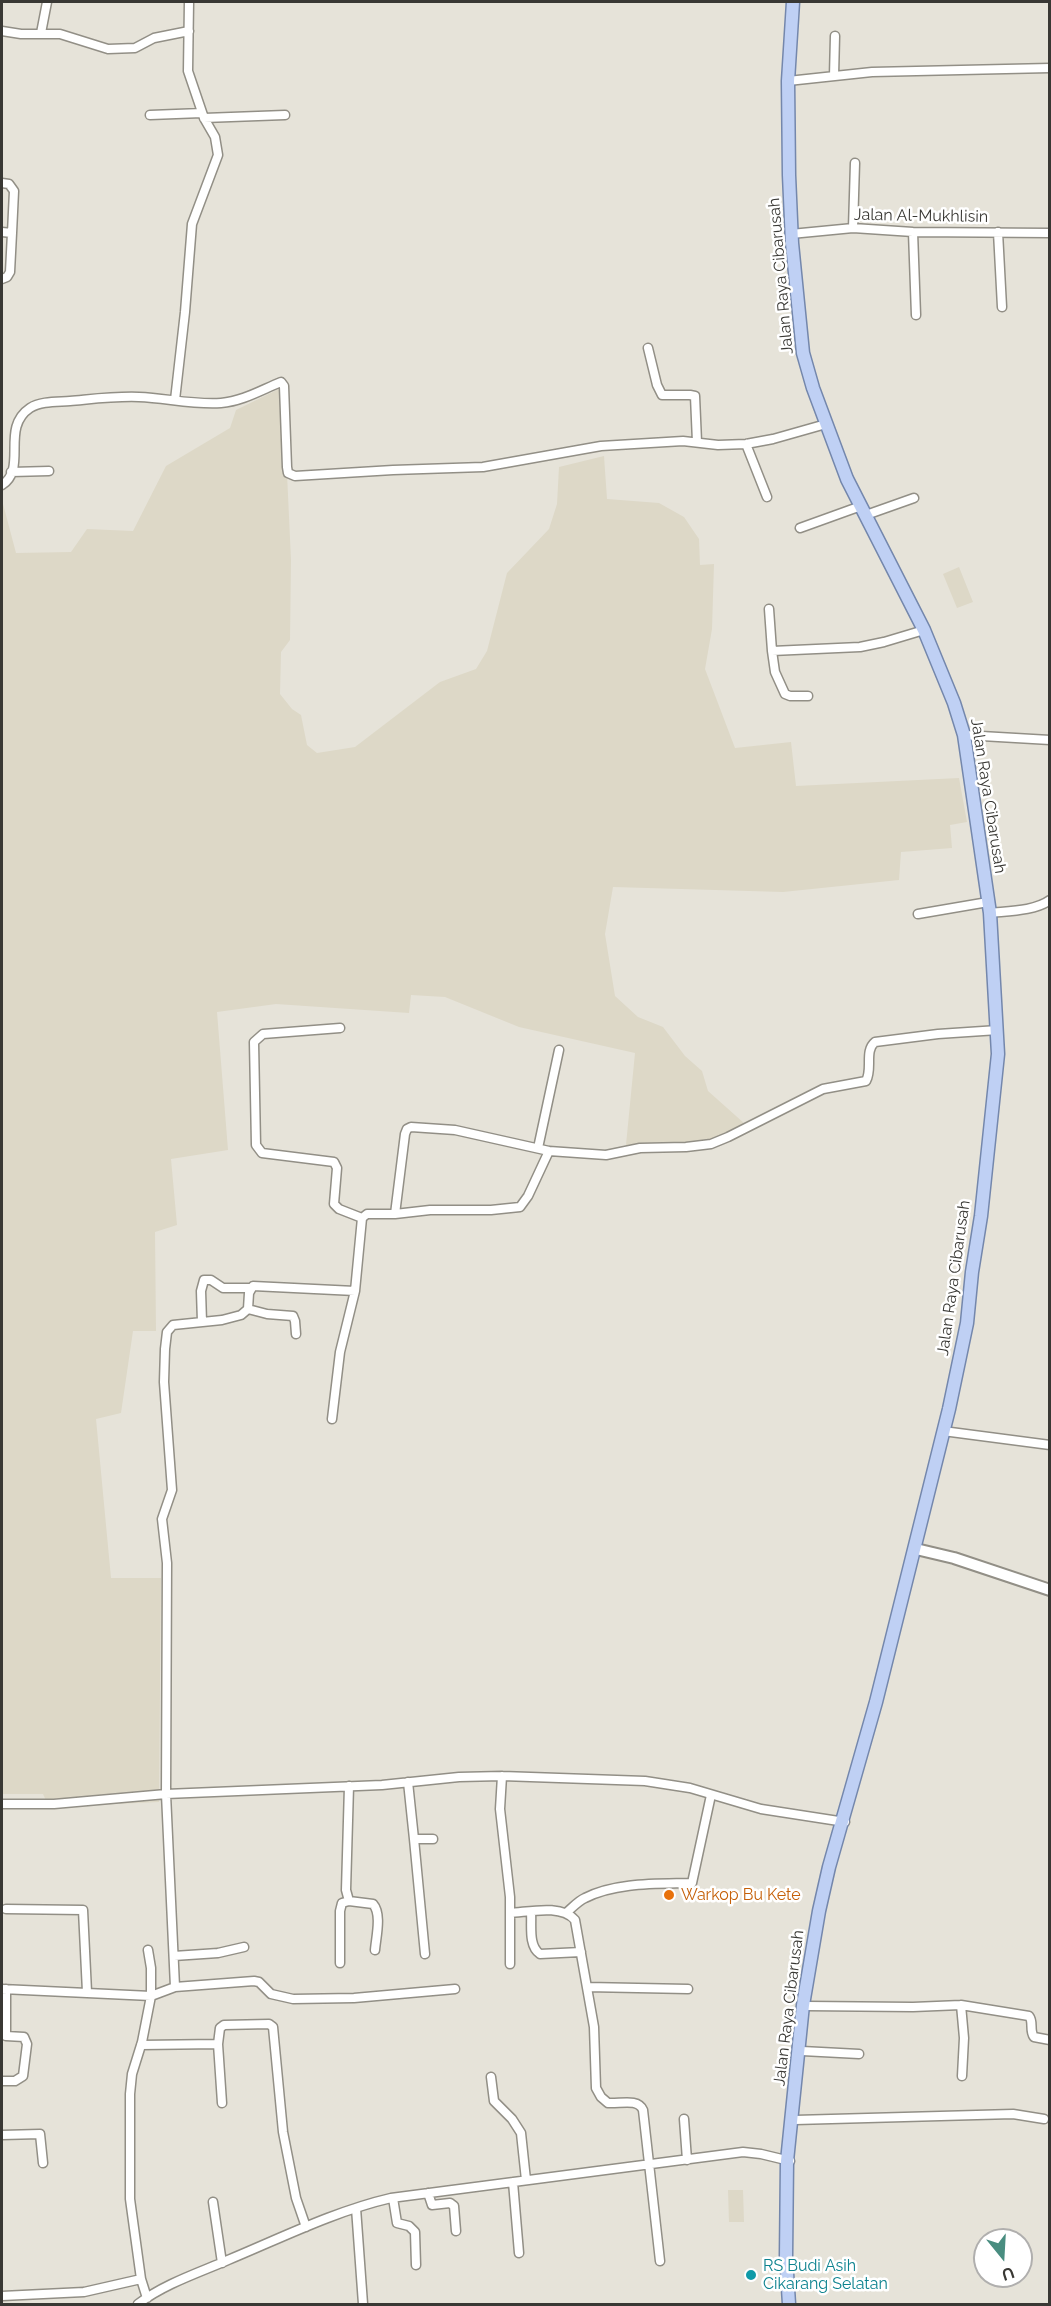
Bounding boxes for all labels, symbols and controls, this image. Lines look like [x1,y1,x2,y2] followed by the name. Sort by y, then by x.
[765,197,797,355] street label: Jalan Raya Cibarusah
[854,205,988,227] street label: Jalan Al-Mukhlisin
[966,717,1010,875] street label: Jalan Raya Cibarusah
[934,1199,974,1357] street label: Jalan Raya Cibarusah
[681,1885,801,1905] place label: Warkop Bu Kete
[662,1888,676,1902] marker: Warkop Bu Kete
[770,1929,808,2087] street label: Jalan Raya Cibarusah
[973,2228,1033,2288] north arrow
[763,2256,888,2294] place label: RS Budi Asih Cikarang Selatan
[999,2263,1017,2285] text: U
[744,2268,758,2282] marker: RS Budi Asih Cikarang Selatan

